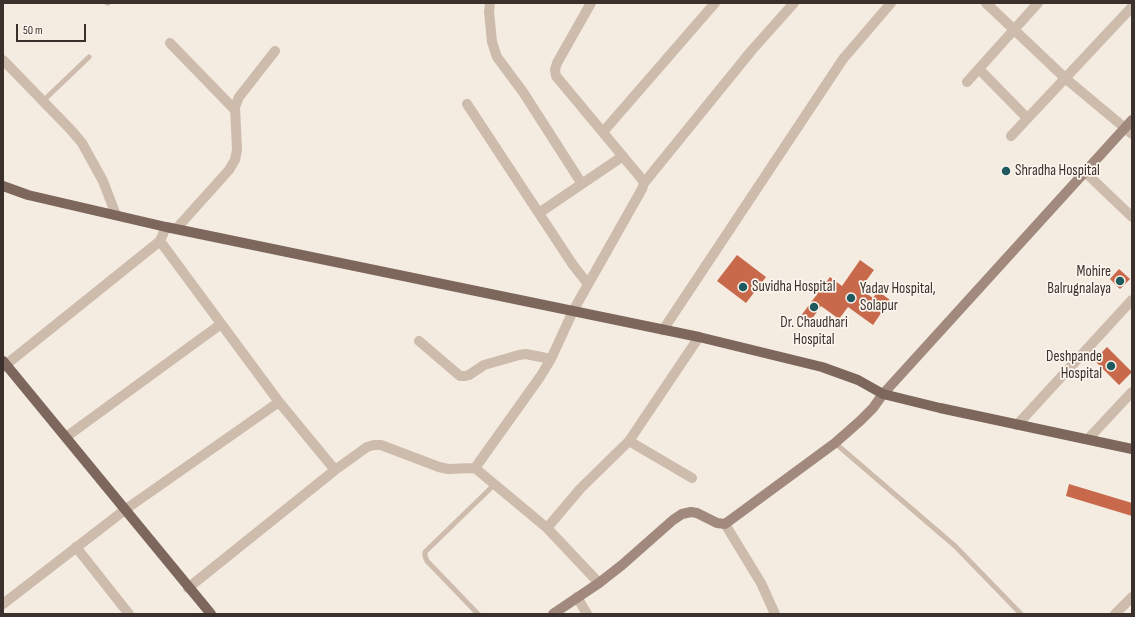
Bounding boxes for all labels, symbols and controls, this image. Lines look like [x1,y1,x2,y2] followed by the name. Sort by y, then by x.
[18,16,88,42] scale bar
[23,23,43,38] text: 50 m
[1015,162,1100,180] place label: Shradha Hospital
[1000,165,1012,177] marker: Shradha Hospital
[1047,263,1111,298] place label: Mohire Balrugnalaya
[1114,275,1126,287] marker: Mohire Balrugnalaya
[752,278,835,296] place label: Suvidha Hospital
[860,280,936,315] place label: Yadav Hospital, Solapur
[737,281,749,293] marker: Suvidha Hospital
[845,292,857,304] marker: Yadav Hospital, Solapur
[808,301,820,313] marker: Dr. Chaudhari Hospital
[780,314,848,349] place label: Dr. Chaudhari Hospital
[1046,348,1102,383] place label: Deshpande Hospital
[1105,360,1117,372] marker: Deshpande Hospital

